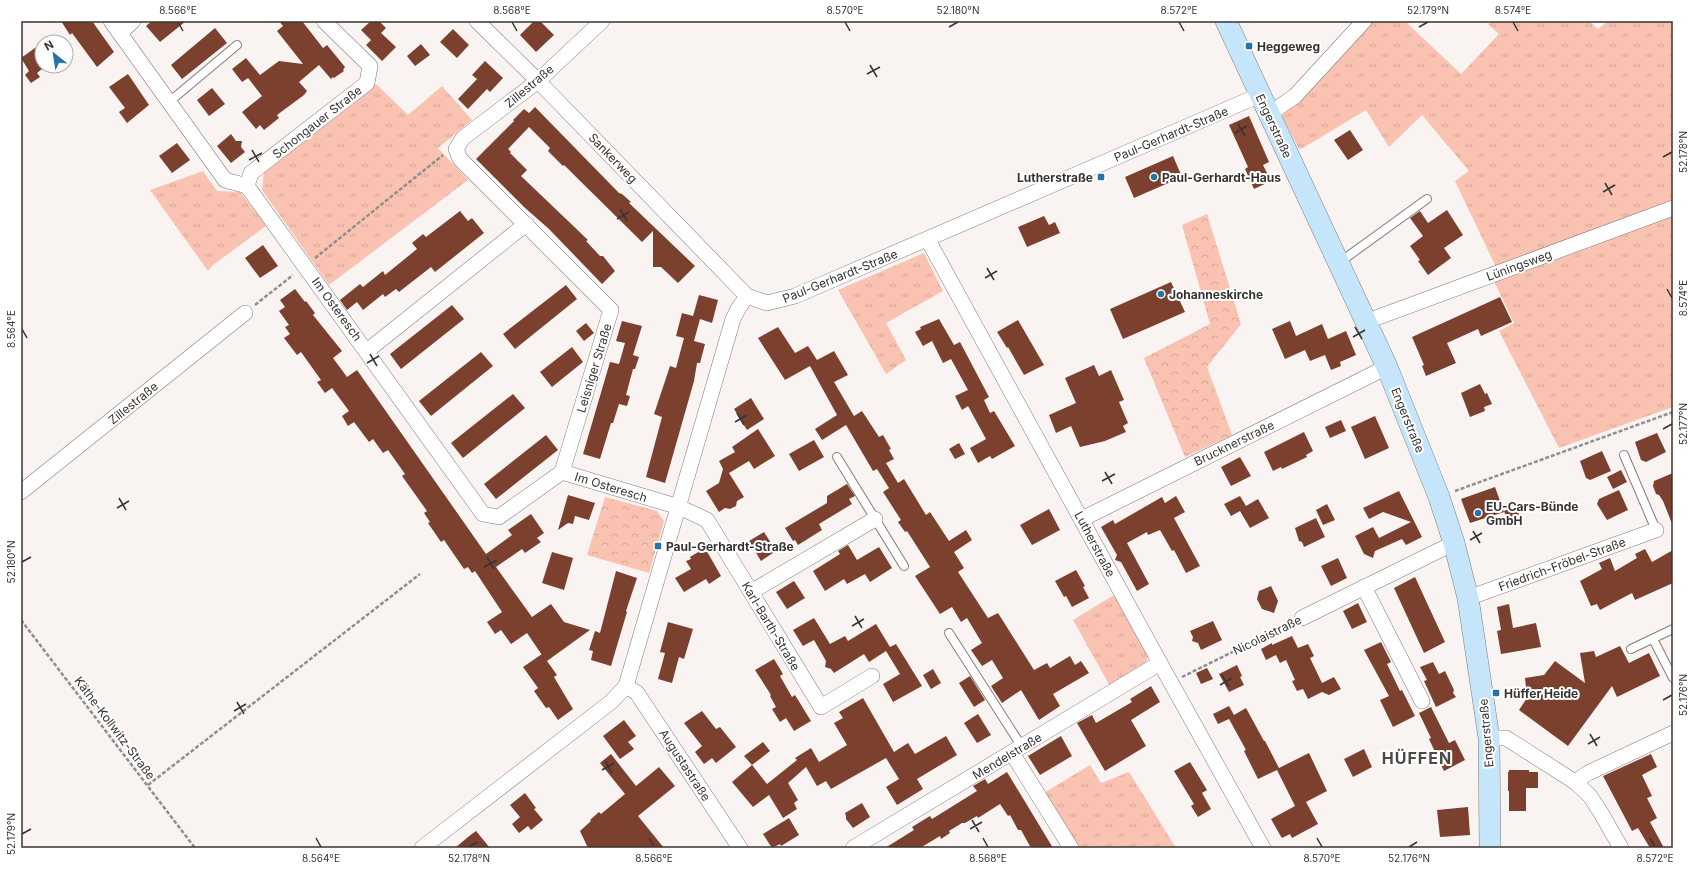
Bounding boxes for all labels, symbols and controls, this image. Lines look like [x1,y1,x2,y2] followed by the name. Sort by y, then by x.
[159,4,197,16] text: 8.566°E
[493,4,531,16] text: 8.568°E
[826,4,864,16] text: 8.570°E
[937,4,979,16] text: 52.180°N
[1160,4,1198,16] text: 8.572°E
[1407,4,1449,16] text: 52.179°N
[1495,4,1531,16] text: 8.574°E
[34,34,74,74] north arrow
[42,37,56,53] text: N
[1257,39,1320,54] place label: Heggeweg
[1244,41,1254,51] marker: Heggeweg
[502,61,556,111] street label: Zillestraße
[269,82,365,162] street label: Schongauer Straße
[1253,92,1295,160] street label: Engerstraße
[1112,103,1230,165] street label: Paul-Gerhardt-Straße
[586,130,640,186] street label: Sankerweg
[1677,131,1689,173] text: 52.178°N
[1017,170,1093,185] place label: Lutherstraße
[1162,170,1281,185] place label: Paul-Gerhardt-Haus
[1096,172,1106,182] marker: Lutherstraße
[1149,172,1159,182] marker: Paul-Gerhardt-Haus
[780,246,900,306] street label: Paul-Gerhardt-Straße
[1484,246,1554,284] street label: Lüningsweg
[309,274,365,344] street label: Im Osteresch
[1677,280,1689,316] text: 8.574°E
[1169,287,1263,302] place label: Johanneskirche
[1156,289,1166,299] marker: Johanneskirche
[5,310,17,348] text: 8.564°E
[573,322,615,414] street label: Leisniger Straße
[105,379,161,427] street label: Zillestraße
[1388,385,1428,455] street label: Engerstraße
[1677,403,1689,445] text: 52.177°N
[1191,417,1277,469] street label: Brucknerstraße
[573,469,649,505] street label: Im Osteresch
[1486,499,1578,528] place label: EU-Cars-Bünde GmbH
[1473,508,1483,518] marker: EU-Cars-Bünde GmbH
[1071,509,1119,579] street label: Lutherstraße
[1496,534,1628,594] street label: Friedrich-Fröbel-Straße
[666,539,794,554] place label: Paul-Gerhardt-Straße
[5,541,17,583] text: 52.180°N
[653,541,663,551] marker: Paul-Gerhardt-Straße
[739,579,803,673] street label: Karl-Barth-Straße
[1230,612,1304,658] street label: Nicolaistraße
[71,674,159,782] street label: Käthe-Kollwitz-Straße
[1677,674,1689,716] text: 52.176°N
[1504,686,1578,701] place label: Hüffer Heide
[1491,688,1501,698] marker: Hüffer Heide
[1476,698,1496,768] street label: Engerstraße
[656,726,714,804] street label: Augustastraße
[970,729,1044,783] street label: Mendelstraße
[1382,748,1452,768] district label: HÜFFEN
[5,813,17,855] text: 52.179°N
[302,852,340,864] text: 8.564°E
[448,852,490,864] text: 52.178°N
[635,852,673,864] text: 8.566°E
[969,852,1007,864] text: 8.568°E
[1303,852,1341,864] text: 8.570°E
[1388,852,1430,864] text: 52.176°N
[1636,852,1674,864] text: 8.572°E

